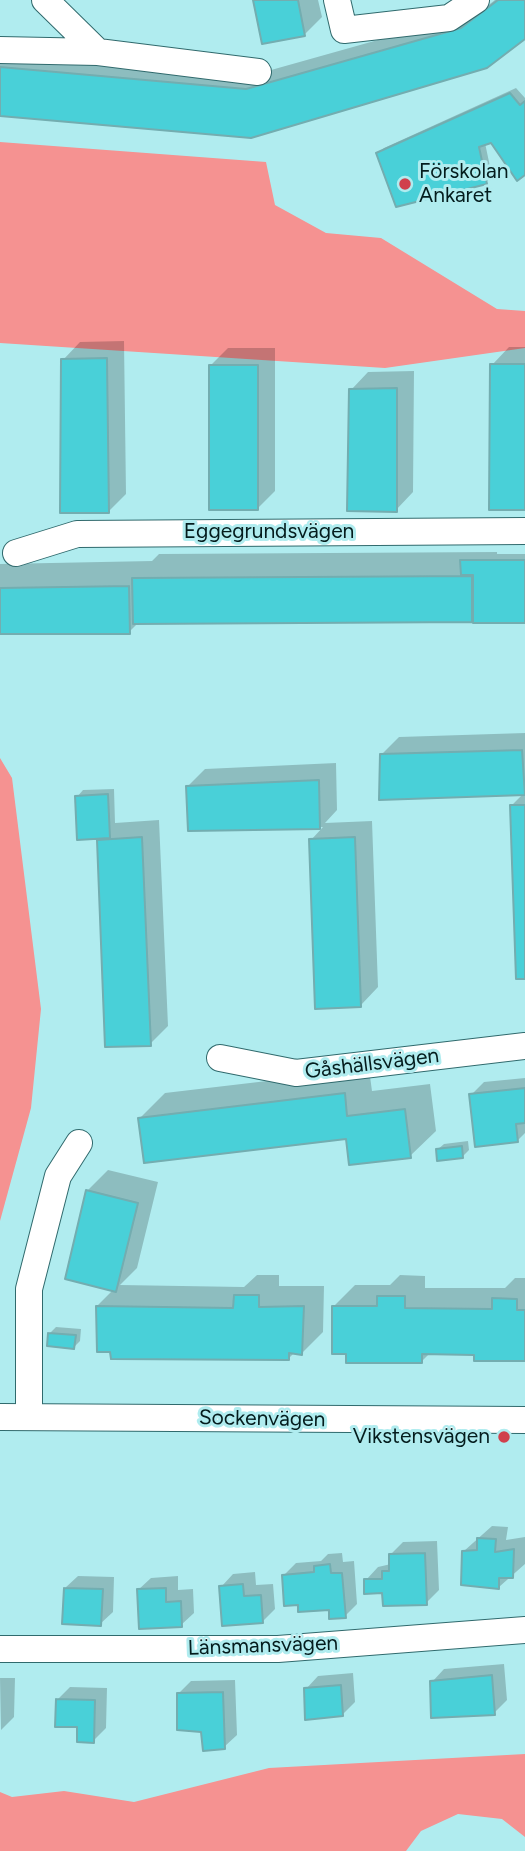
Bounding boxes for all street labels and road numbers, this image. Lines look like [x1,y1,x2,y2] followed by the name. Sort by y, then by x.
[184,519,354,545] street label: Eggegrundsvägen
[303,1043,441,1085] street label: Gåshällsvägen
[199,1405,325,1433] street label: Sockenvägen
[187,1631,339,1661] street label: Länsmansvägen

